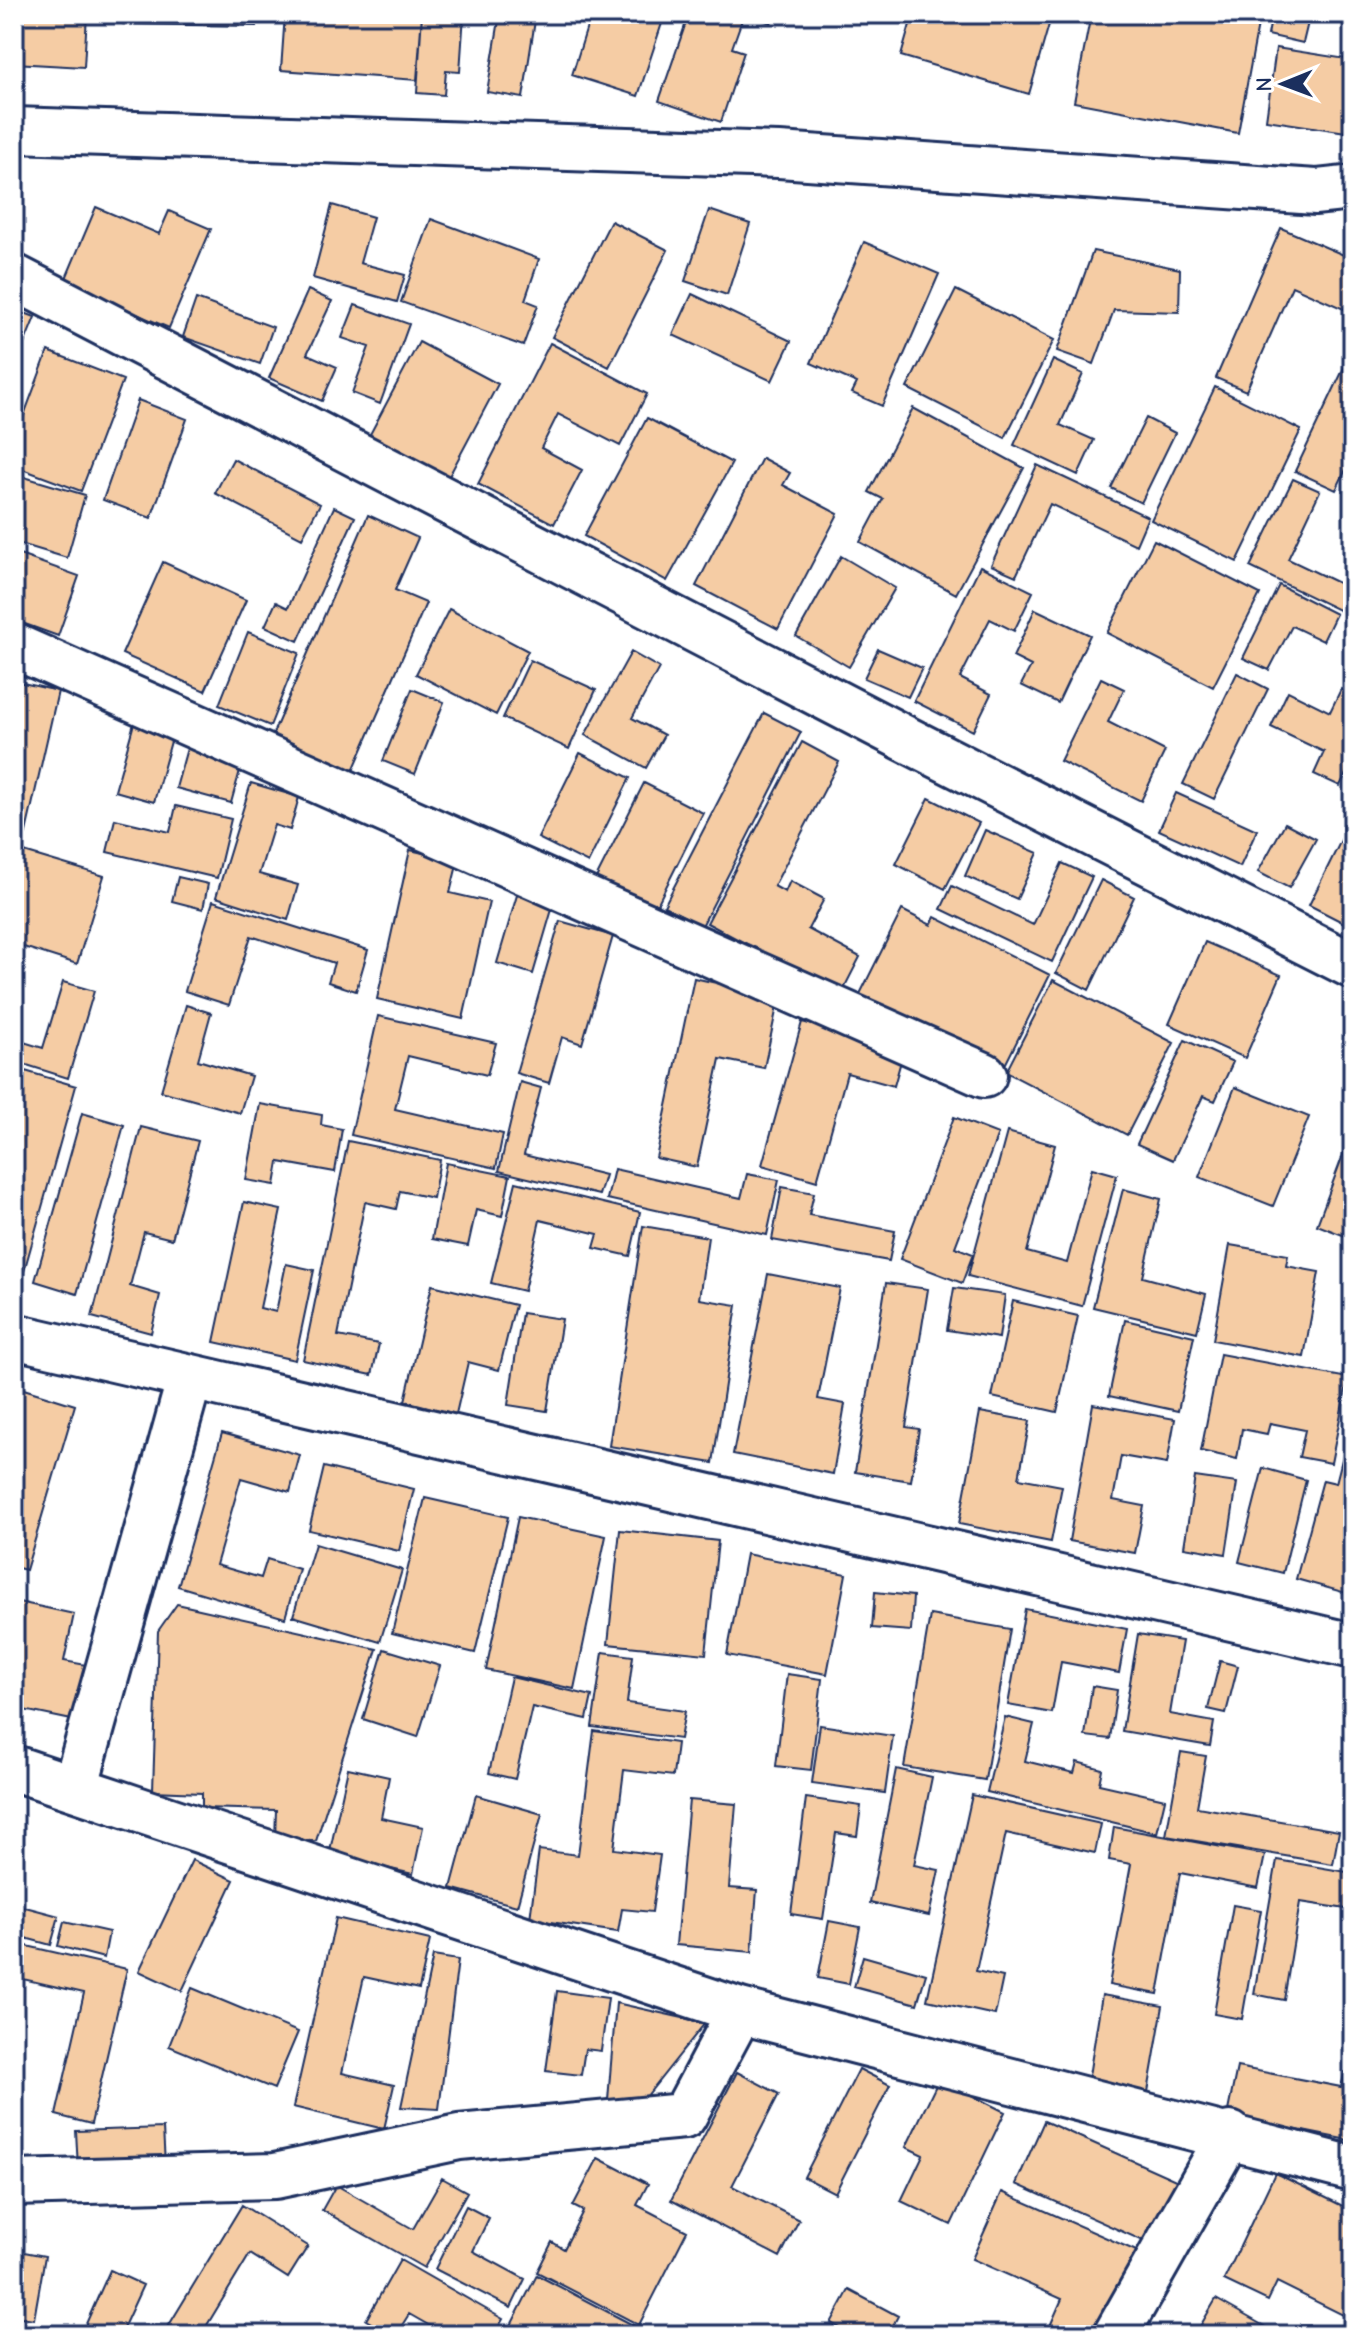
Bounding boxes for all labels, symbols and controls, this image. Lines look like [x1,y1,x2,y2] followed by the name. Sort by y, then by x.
[1243,44,1323,124] north arrow
[1251,77,1277,92] text: N

